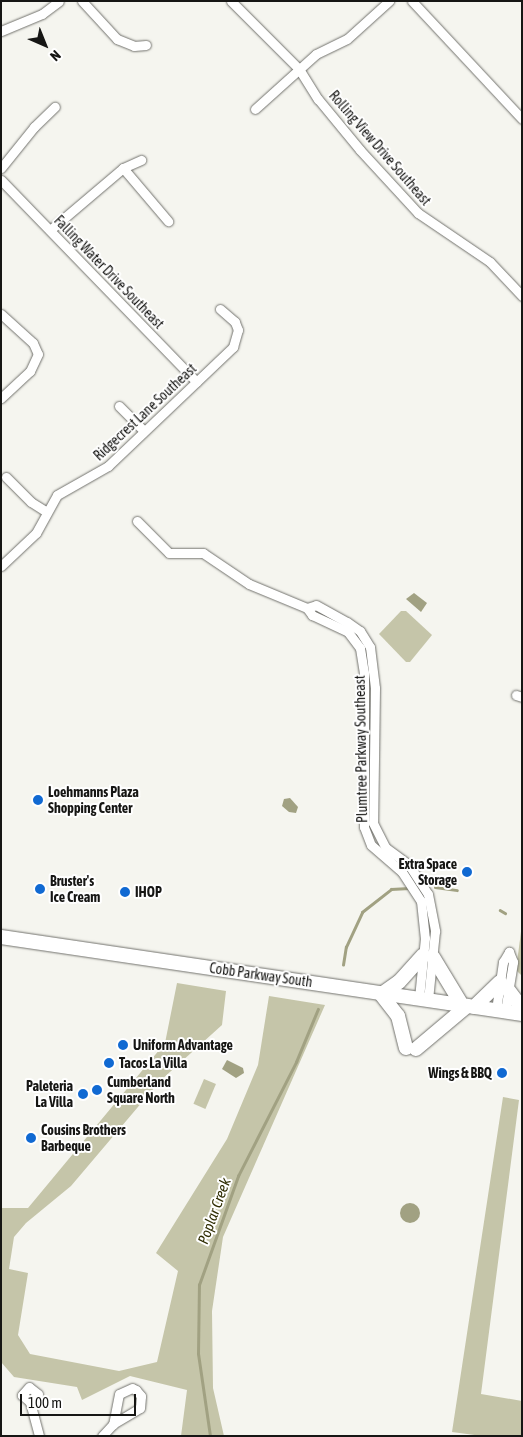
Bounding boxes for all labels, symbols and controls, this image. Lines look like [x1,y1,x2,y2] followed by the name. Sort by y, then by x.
[20,20,70,70] north arrow
[47,47,64,64] text: N
[326,87,434,209] street label: Rolling View Drive Southeast
[51,212,167,332] street label: Falling Water Drive Southeast
[90,360,200,464] street label: Ridgecrest Lane Southeast
[351,675,371,823] street label: Plumtree Parkway Southeast
[48,784,139,816] place label: Loehmanns Plaza Shopping Center
[32,794,44,806] marker: Loehmanns Plaza Shopping Center
[399,856,457,889] place label: Extra Space Storage
[461,866,473,878] marker: Extra Space Storage
[50,873,100,906] place label: Bruster's Ice Cream
[34,883,46,895] marker: Bruster's Ice Cream
[135,884,162,900] place label: IHOP
[119,886,131,898] marker: IHOP
[208,959,314,991] street label: Cobb Parkway South
[133,1037,233,1053] place label: Uniform Advantage
[117,1039,129,1051] marker: Uniform Advantage
[119,1055,187,1071] place label: Tacos La Villa
[103,1057,115,1069] marker: Tacos La Villa
[428,1065,492,1081] place label: Wings & BBQ
[496,1067,508,1079] marker: Wings & BBQ
[107,1074,175,1106] place label: Cumberland Square North
[26,1078,73,1110] place label: Paleteria La Villa
[91,1084,103,1096] marker: Cumberland Square North
[77,1088,89,1100] marker: Paleteria La Villa
[41,1122,126,1154] place label: Cousins Brothers Barbeque
[25,1132,37,1144] marker: Cousins Brothers Barbeque
[194,1175,234,1247] water label: Poplar Creek
[22,1384,139,1416] scale bar
[28,1394,62,1411] text: 100 m

